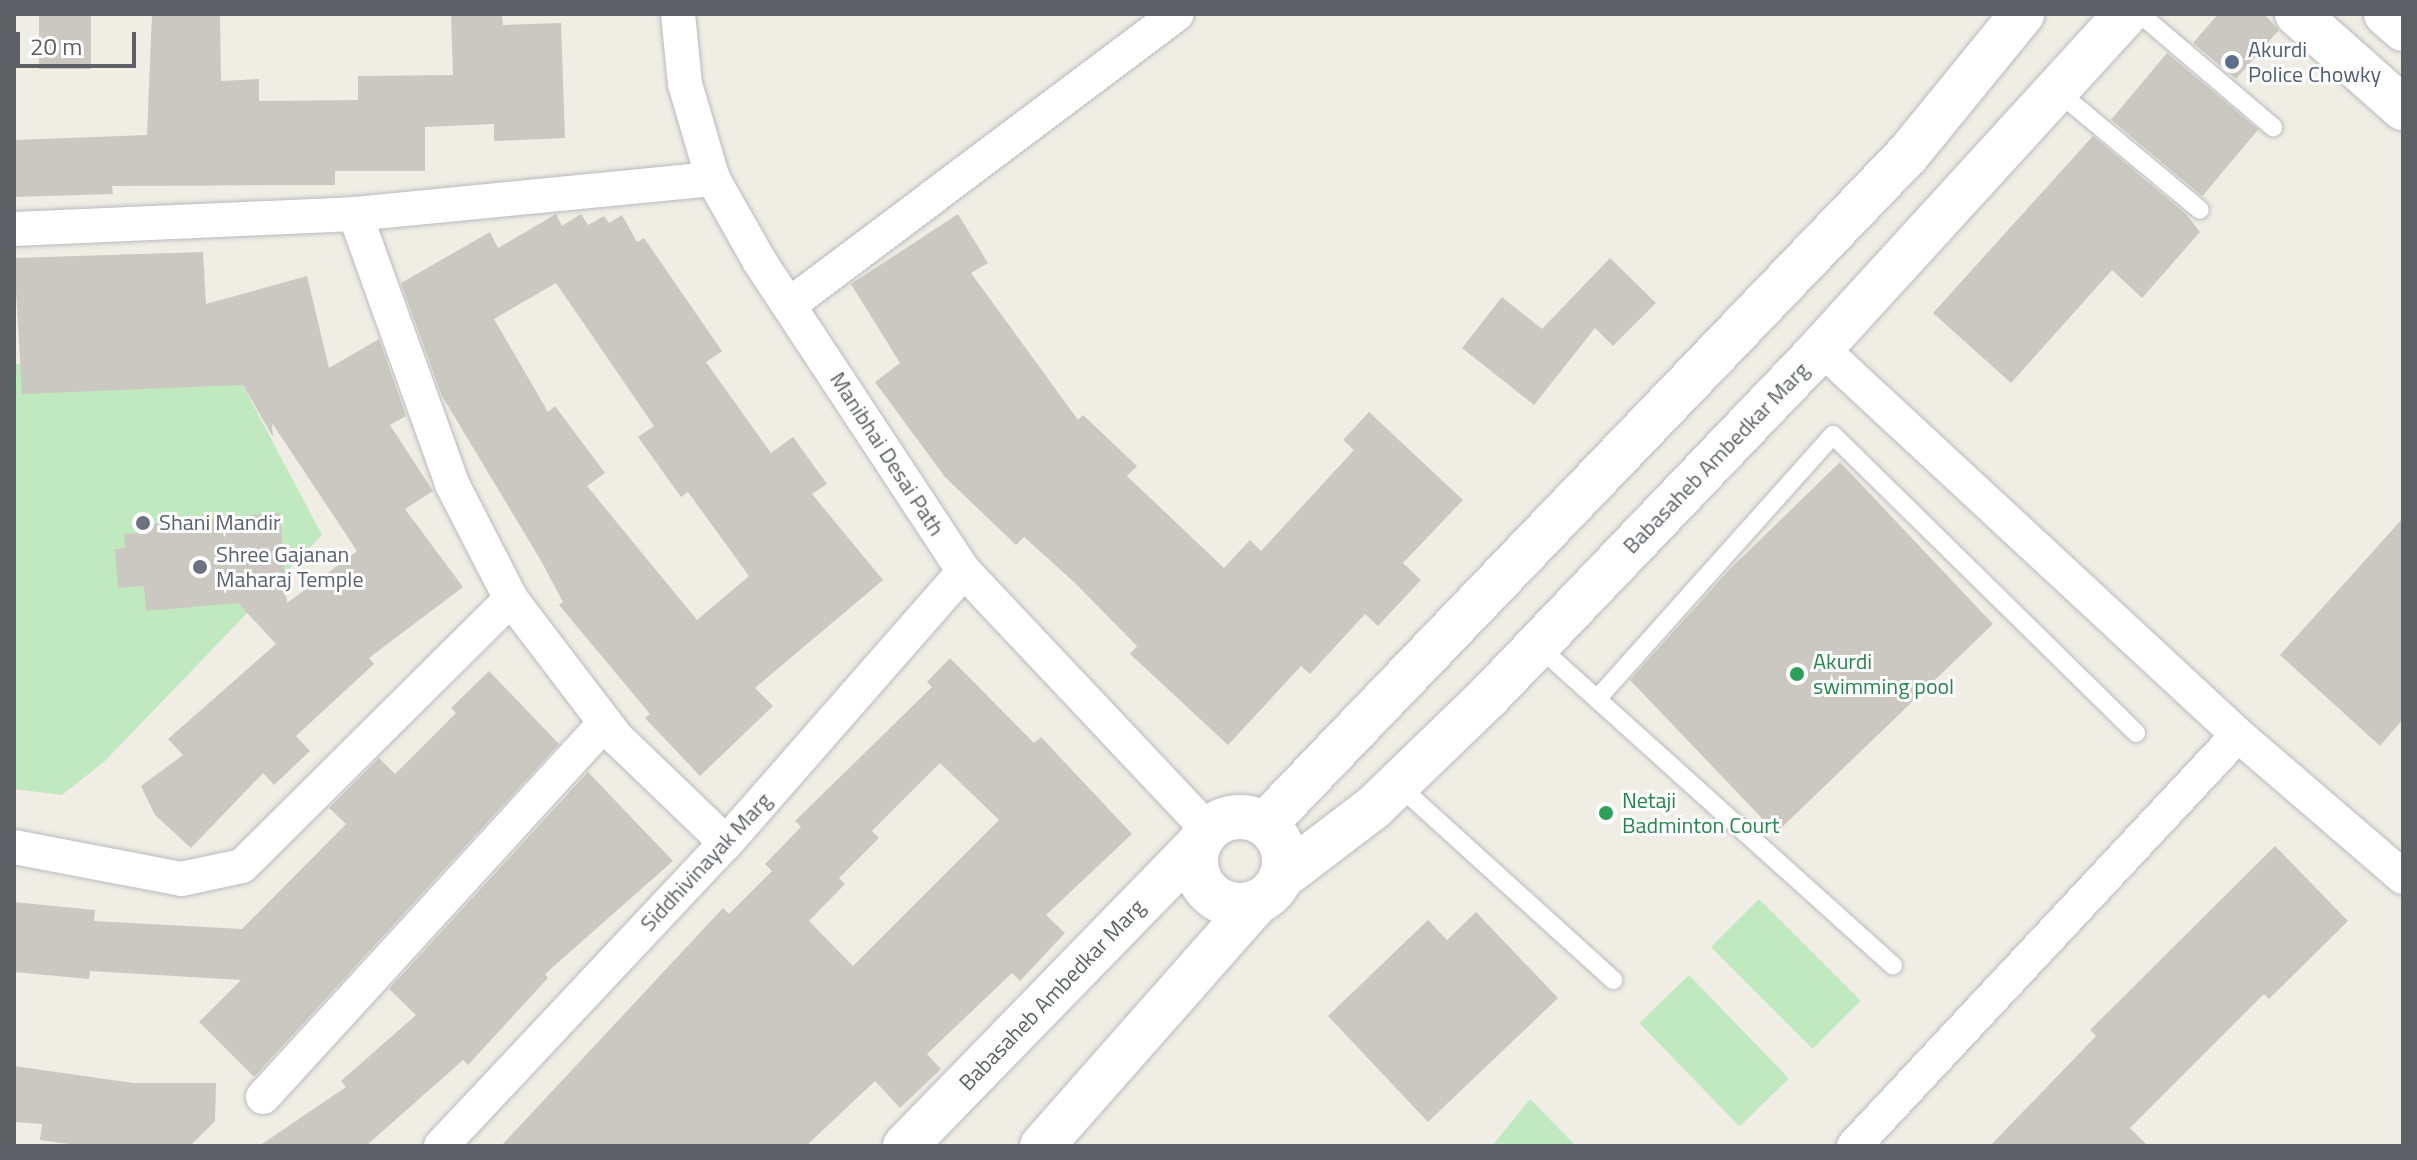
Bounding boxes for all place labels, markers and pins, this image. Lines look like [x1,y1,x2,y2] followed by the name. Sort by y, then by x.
[2248,36,2381,88] place label: Akurdi Police Chowky
[2223,53,2241,71] marker: Akurdi Police Chowky
[159,510,281,536] place label: Shani Mandir
[134,514,152,532] marker: Shani Mandir
[216,541,363,592] place label: Shree Gajanan Maharaj Temple
[191,558,209,576] marker: Shree Gajanan Maharaj Temple
[1813,648,1954,700] place label: Akurdi swimming pool
[1788,665,1806,683] marker: Akurdi swimming pool
[1622,787,1780,838] place label: Netaji Badminton Court
[1597,804,1615,822] marker: Netaji Badminton Court

